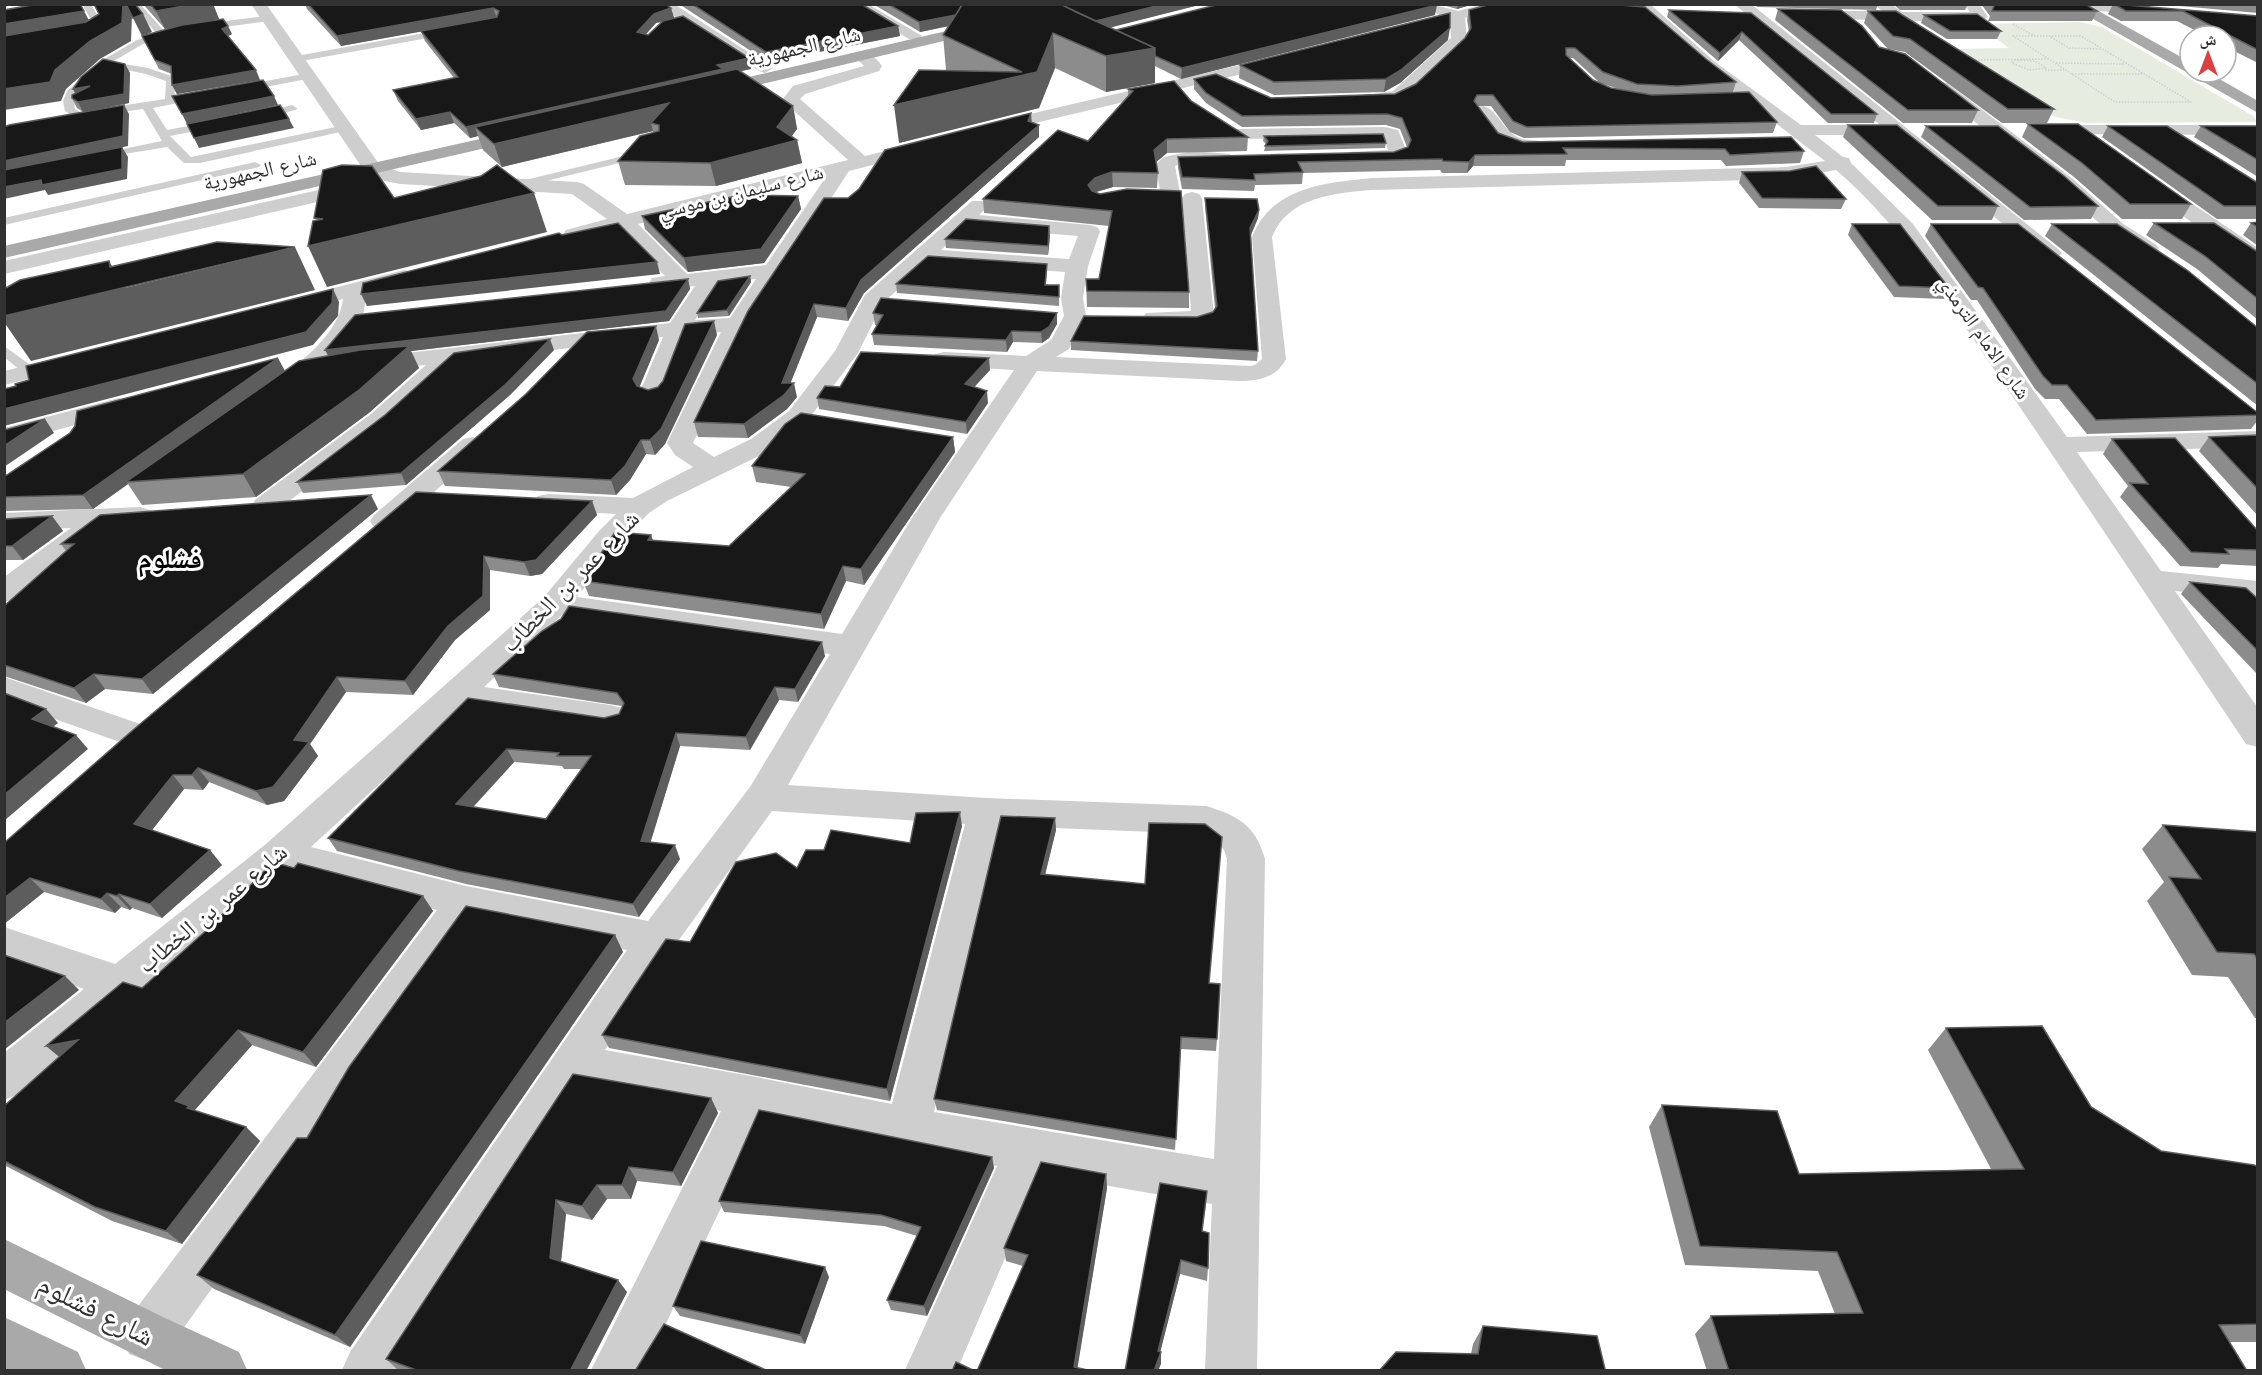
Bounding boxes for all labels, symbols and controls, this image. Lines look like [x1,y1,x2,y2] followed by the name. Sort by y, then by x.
[745,20,863,74] street label: شارع الجمهورية
[2178,24,2238,84] north arrow
[2200,28,2217,51] text: ش
[201,144,319,198] street label: شارع الجمهورية
[656,157,827,228] street label: شارع سليمان بن موسي
[1930,271,2037,406] street label: شارع الامام الترمذي
[493,502,647,660] street label: شارع عمر بن الخطاب
[138,539,202,578] district label: فشلوم
[129,835,295,981] street label: شارع عمر بن الخطاب
[31,1263,161,1357] street label: شارع فشلوم

